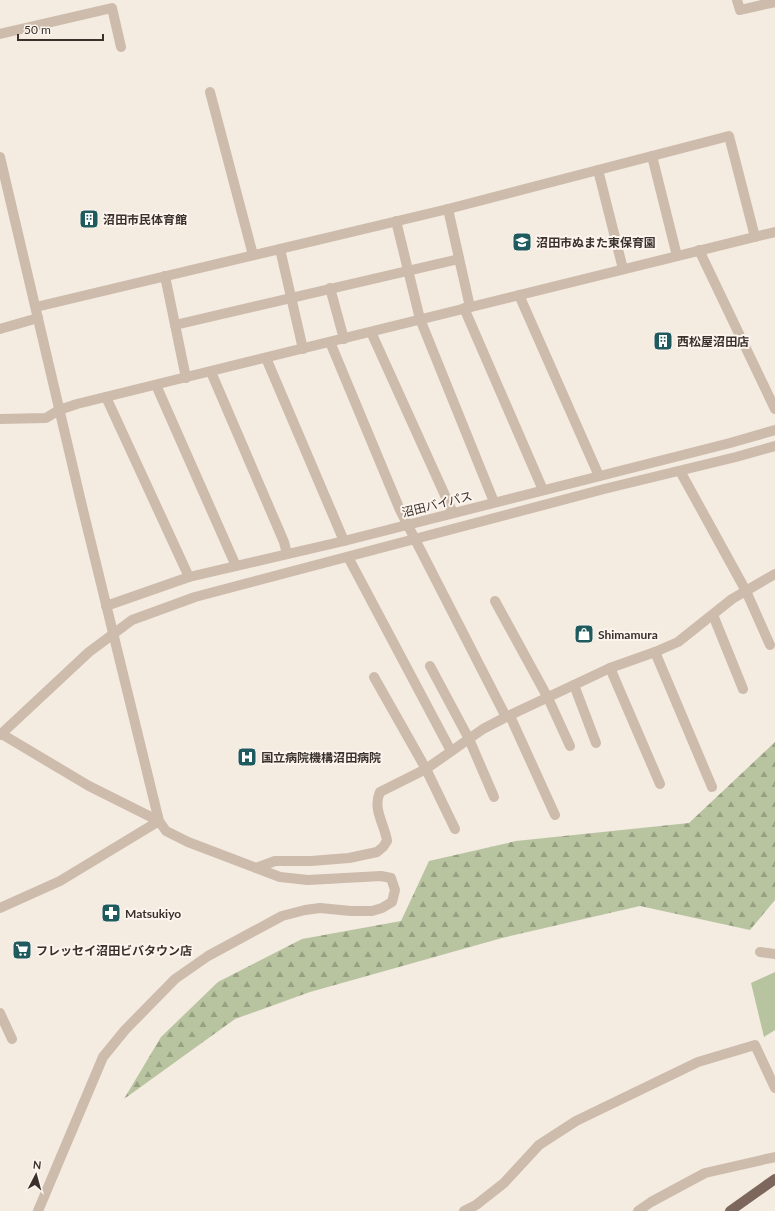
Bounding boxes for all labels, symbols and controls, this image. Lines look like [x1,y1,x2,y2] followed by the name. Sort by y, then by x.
[18,16,103,42] scale bar
[24,22,51,37] text: 50 m
[78,208,100,230] building icon: 沼田市民体育館
[103,212,187,227] place label: 沼田市民体育館
[511,231,533,253] school or university icon: 沼田市ぬまた東保育園
[536,235,656,250] place label: 沼田市ぬまた東保育園
[652,330,674,352] building icon: 西松屋沼田店
[677,334,749,349] place label: 西松屋沼田店
[400,488,474,520] street label: 沼田バイパス
[573,623,595,645] shop icon: Shimamura
[598,627,658,642] place label: Shimamura
[236,746,258,768] hospital icon: 国立病院機構沼田病院
[261,750,381,765] place label: 国立病院機構沼田病院
[100,902,122,924] pharmacy icon: Matsukiyo
[125,906,181,921] place label: Matsukiyo
[11,939,33,961] supermarket icon: フレッセイ沼田ビバタウン店
[36,943,192,958] place label: フレッセイ沼田ビバタウン店
[16,1155,56,1195] north arrow
[32,1158,42,1171] text: N

